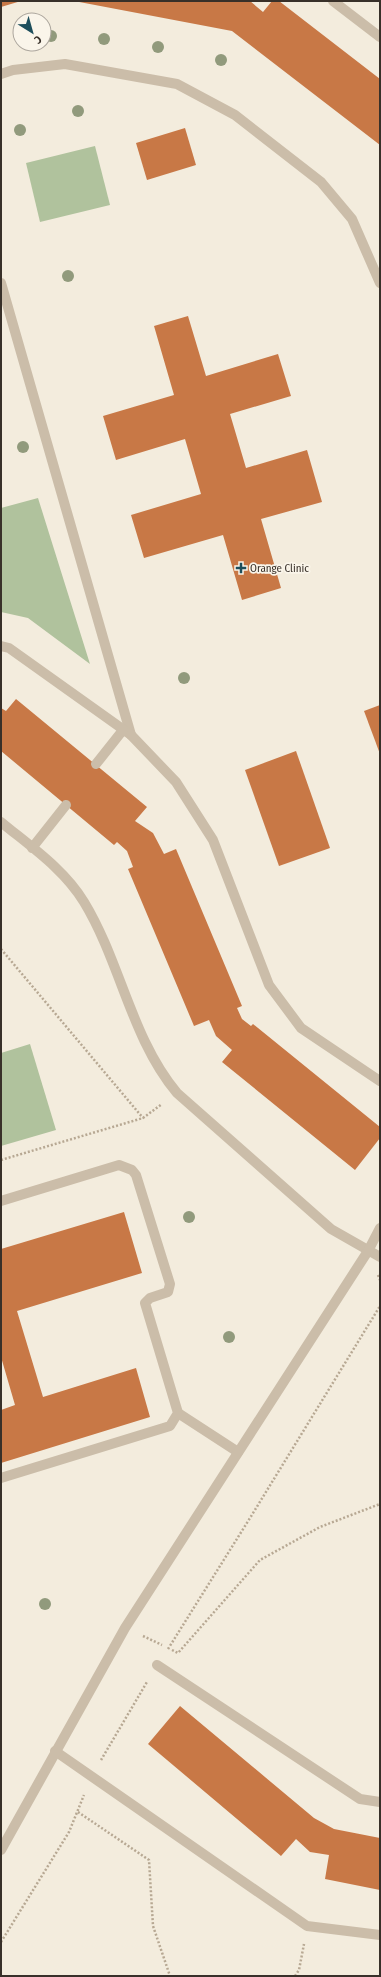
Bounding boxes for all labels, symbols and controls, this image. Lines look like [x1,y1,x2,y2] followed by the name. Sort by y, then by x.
[12,12,52,52] north arrow
[31,33,44,47] text: С
[235,562,247,574] marker: Orange Clinic
[250,562,309,575] place label: Orange Clinic

